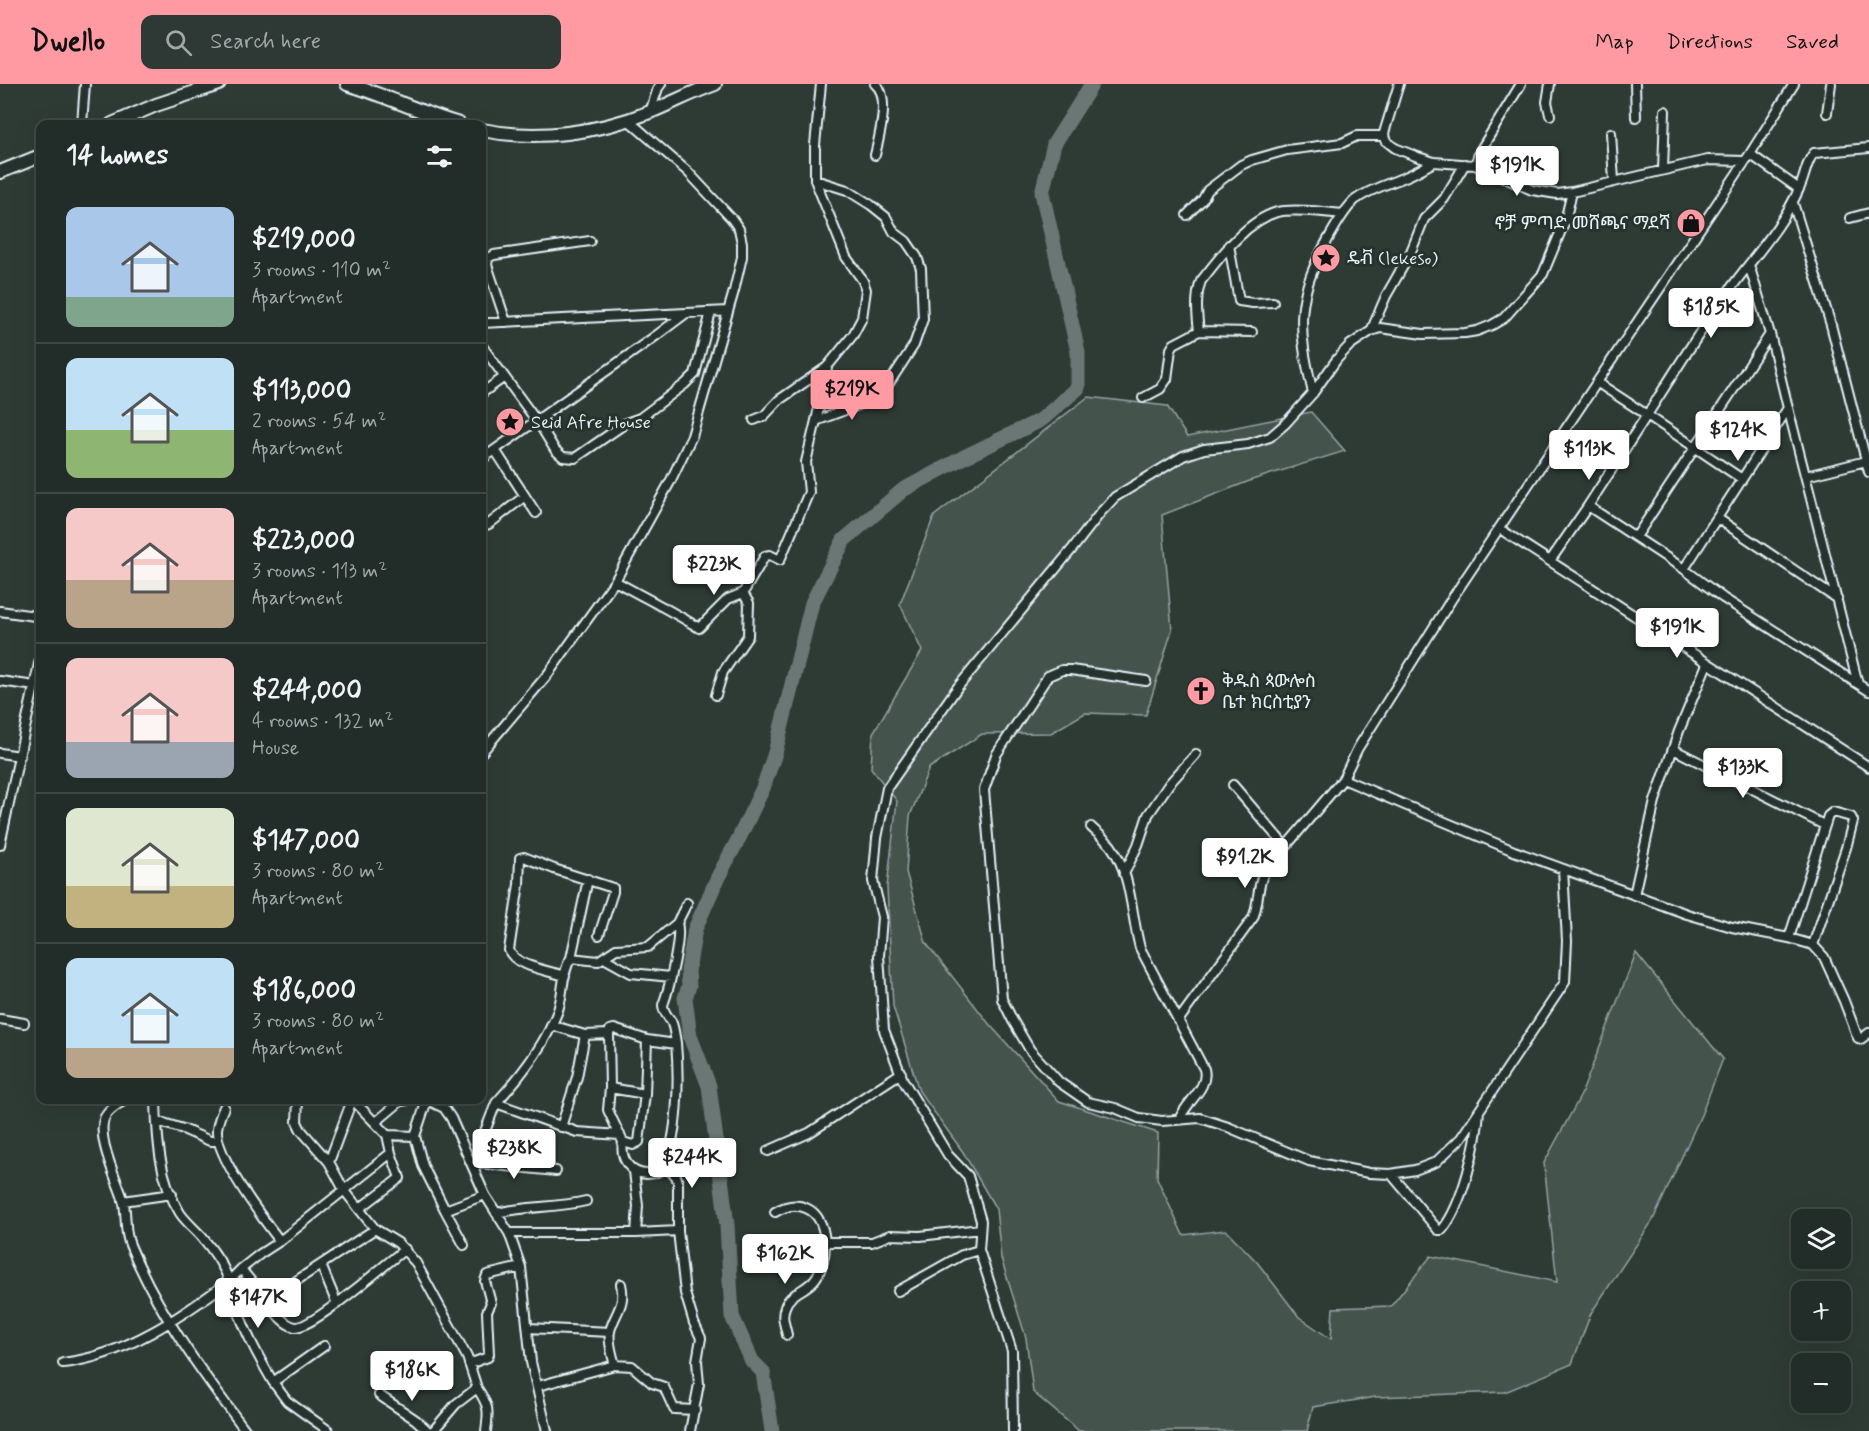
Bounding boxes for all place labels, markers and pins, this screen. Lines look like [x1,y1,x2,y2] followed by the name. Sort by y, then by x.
[1475,146,1559,197] pin: $191K
[1675,207,1707,239] shop icon: ኖቻ ምጣድ መሸጫና ማደሻ
[1494,212,1670,236] place label: ኖቻ ምጣድ መሸጫና ማደሻ
[1310,242,1342,274] place icon: ዴቭ (lekeso)
[1347,247,1438,271] place label: ዴቭ (lekeso)
[1669,288,1753,339] pin: $185K
[810,370,894,421] pin: $219K
[494,406,526,438] place icon: Seid Afre House
[531,411,651,435] place label: Seid Afre House
[1696,411,1780,462] pin: $124K
[1547,430,1631,481] pin: $113K
[672,545,756,596] pin: $223K
[1635,608,1719,659] pin: $191K
[1222,670,1316,715] place label: ቅዱስ ጳውሎስ ቤተ ክርስቲያን
[1185,675,1217,707] church icon: ቅዱስ ጳውሎስ ቤተ ክርስቲያን
[1701,748,1785,799] pin: $133K
[1196,838,1294,889] pin: $91.2K
[472,1129,556,1180] pin: $238K
[650,1138,734,1189] pin: $244K
[743,1234,827,1285] pin: $162K
[216,1278,300,1329] pin: $147K
[370,1351,454,1402] pin: $186K

